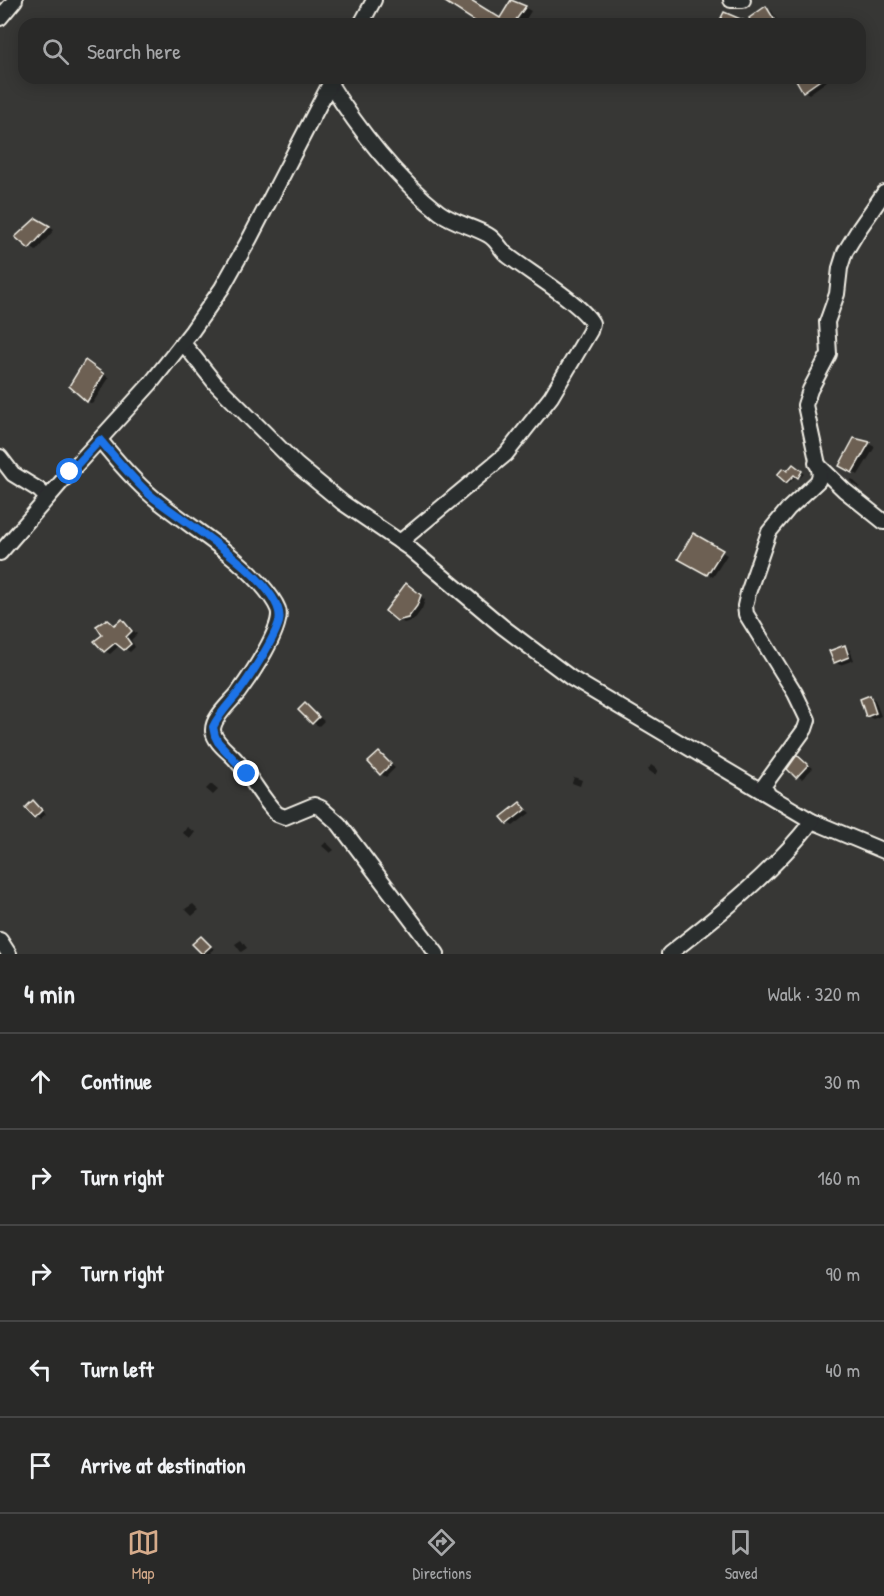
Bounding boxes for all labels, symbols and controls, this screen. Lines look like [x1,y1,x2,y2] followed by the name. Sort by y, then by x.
[18,18,866,84] search box
[39,35,72,68] icon: search
[87,36,181,66] text: Search here
[56,458,82,484] route start
[233,760,259,786] route end
[24,976,75,1011] text: 4 min
[768,980,860,1007] text: Walk · 320 m
[24,1065,57,1098] icon: ahead
[81,1066,152,1096] text: Continue
[824,1068,860,1095] text: 30 m
[24,1161,57,1194] icon: right
[81,1162,164,1192] text: Turn right
[818,1164,860,1191] text: 160 m
[24,1257,57,1290] icon: right
[81,1258,164,1288] text: Turn right
[826,1260,860,1287] text: 90 m
[24,1353,57,1386] icon: left
[81,1354,154,1384] text: Turn left
[825,1356,860,1383] text: 40 m
[24,1449,57,1482] icon: arrive
[81,1450,246,1480] text: Arrive at destination
[127,1526,160,1584] tab: Map
[413,1526,471,1584] tab: Directions
[724,1526,757,1584] tab: Saved

